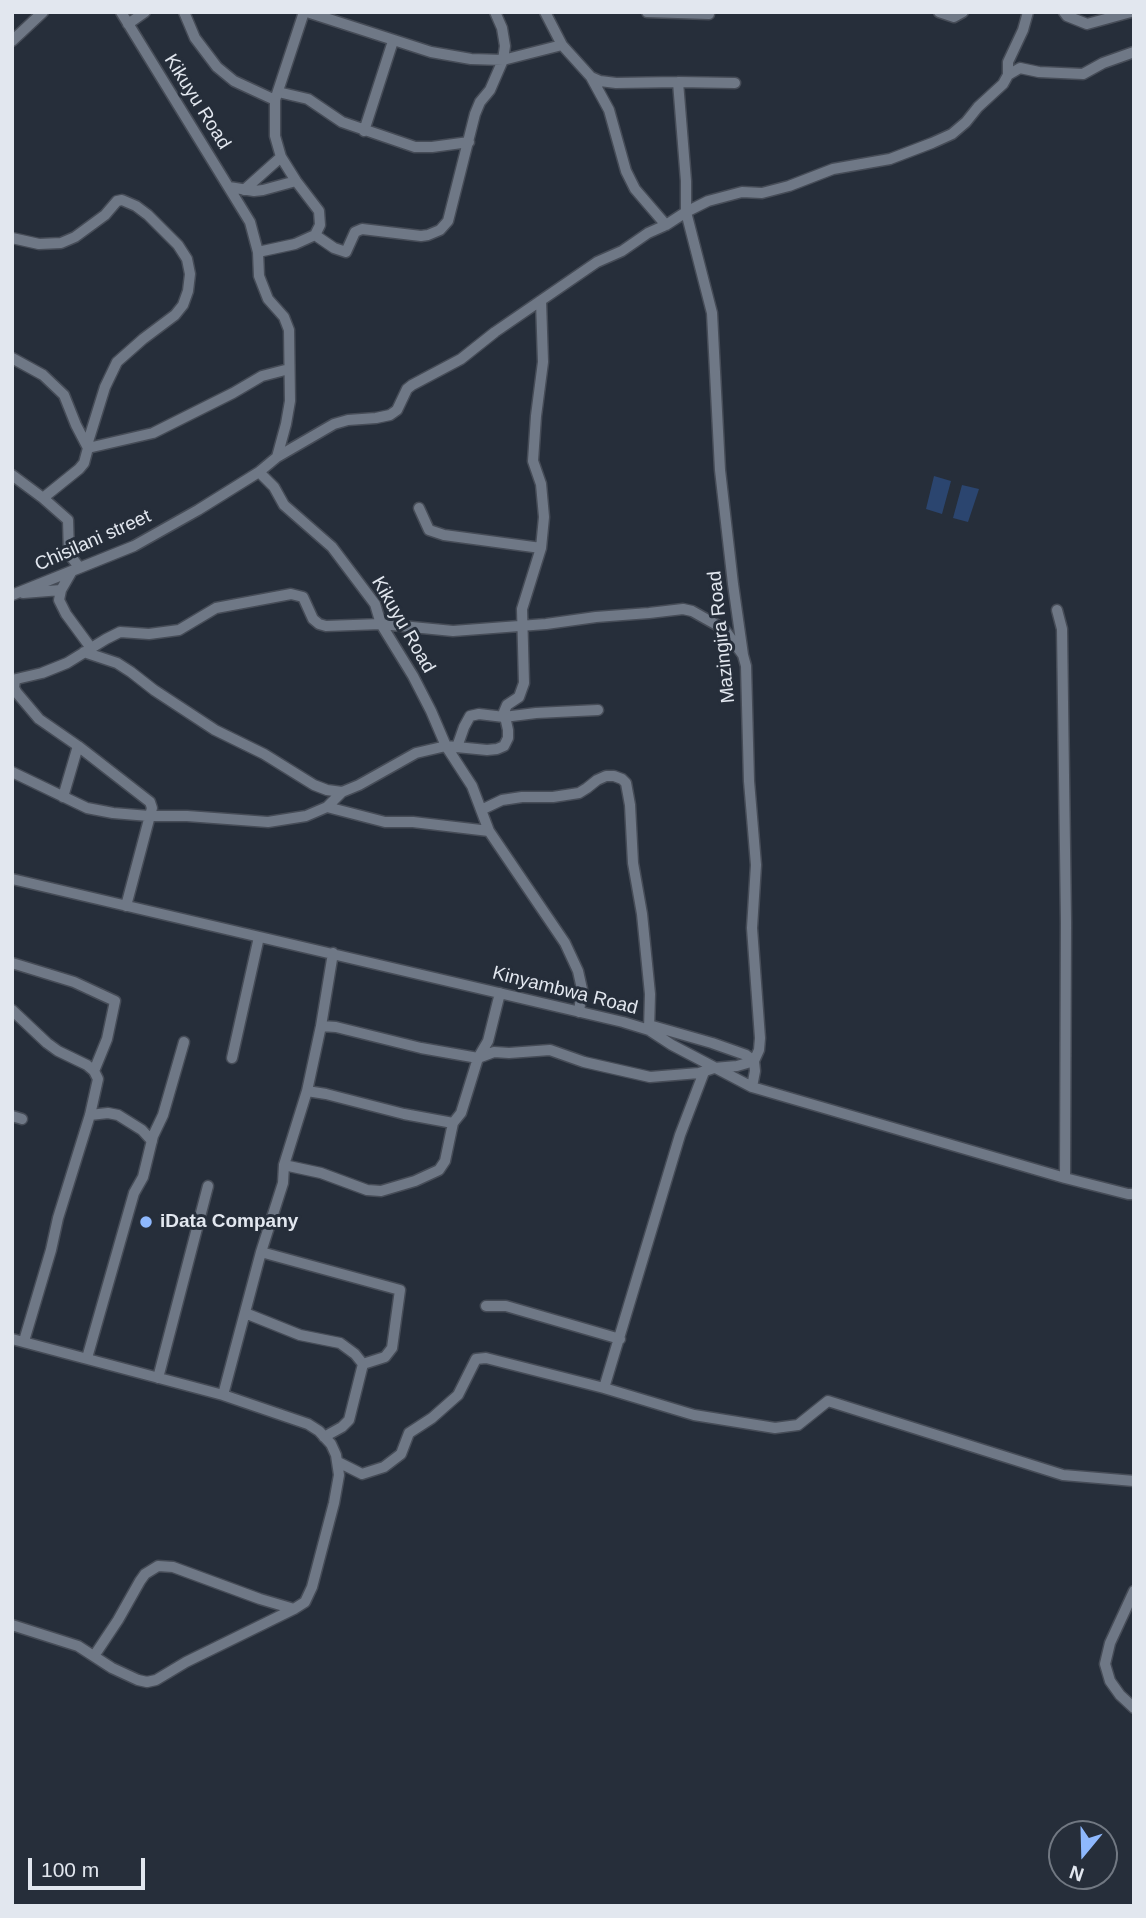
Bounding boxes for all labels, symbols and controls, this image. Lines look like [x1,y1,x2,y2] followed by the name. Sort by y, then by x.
[159,50,235,154] street label: Kikuyu Road
[31,505,155,577] street label: Chisilani street
[704,570,740,704] street label: Mazingira Road
[366,573,440,677] street label: Kikuyu Road
[490,962,640,1020] street label: Kinyambwa Road
[160,1211,298,1233] place label: iData Company
[138,1214,154,1230] marker: iData Company
[1048,1820,1118,1890] north arrow
[32,1844,149,1888] scale bar
[41,1858,99,1881] text: 100 m
[1067,1861,1087,1886] text: N

